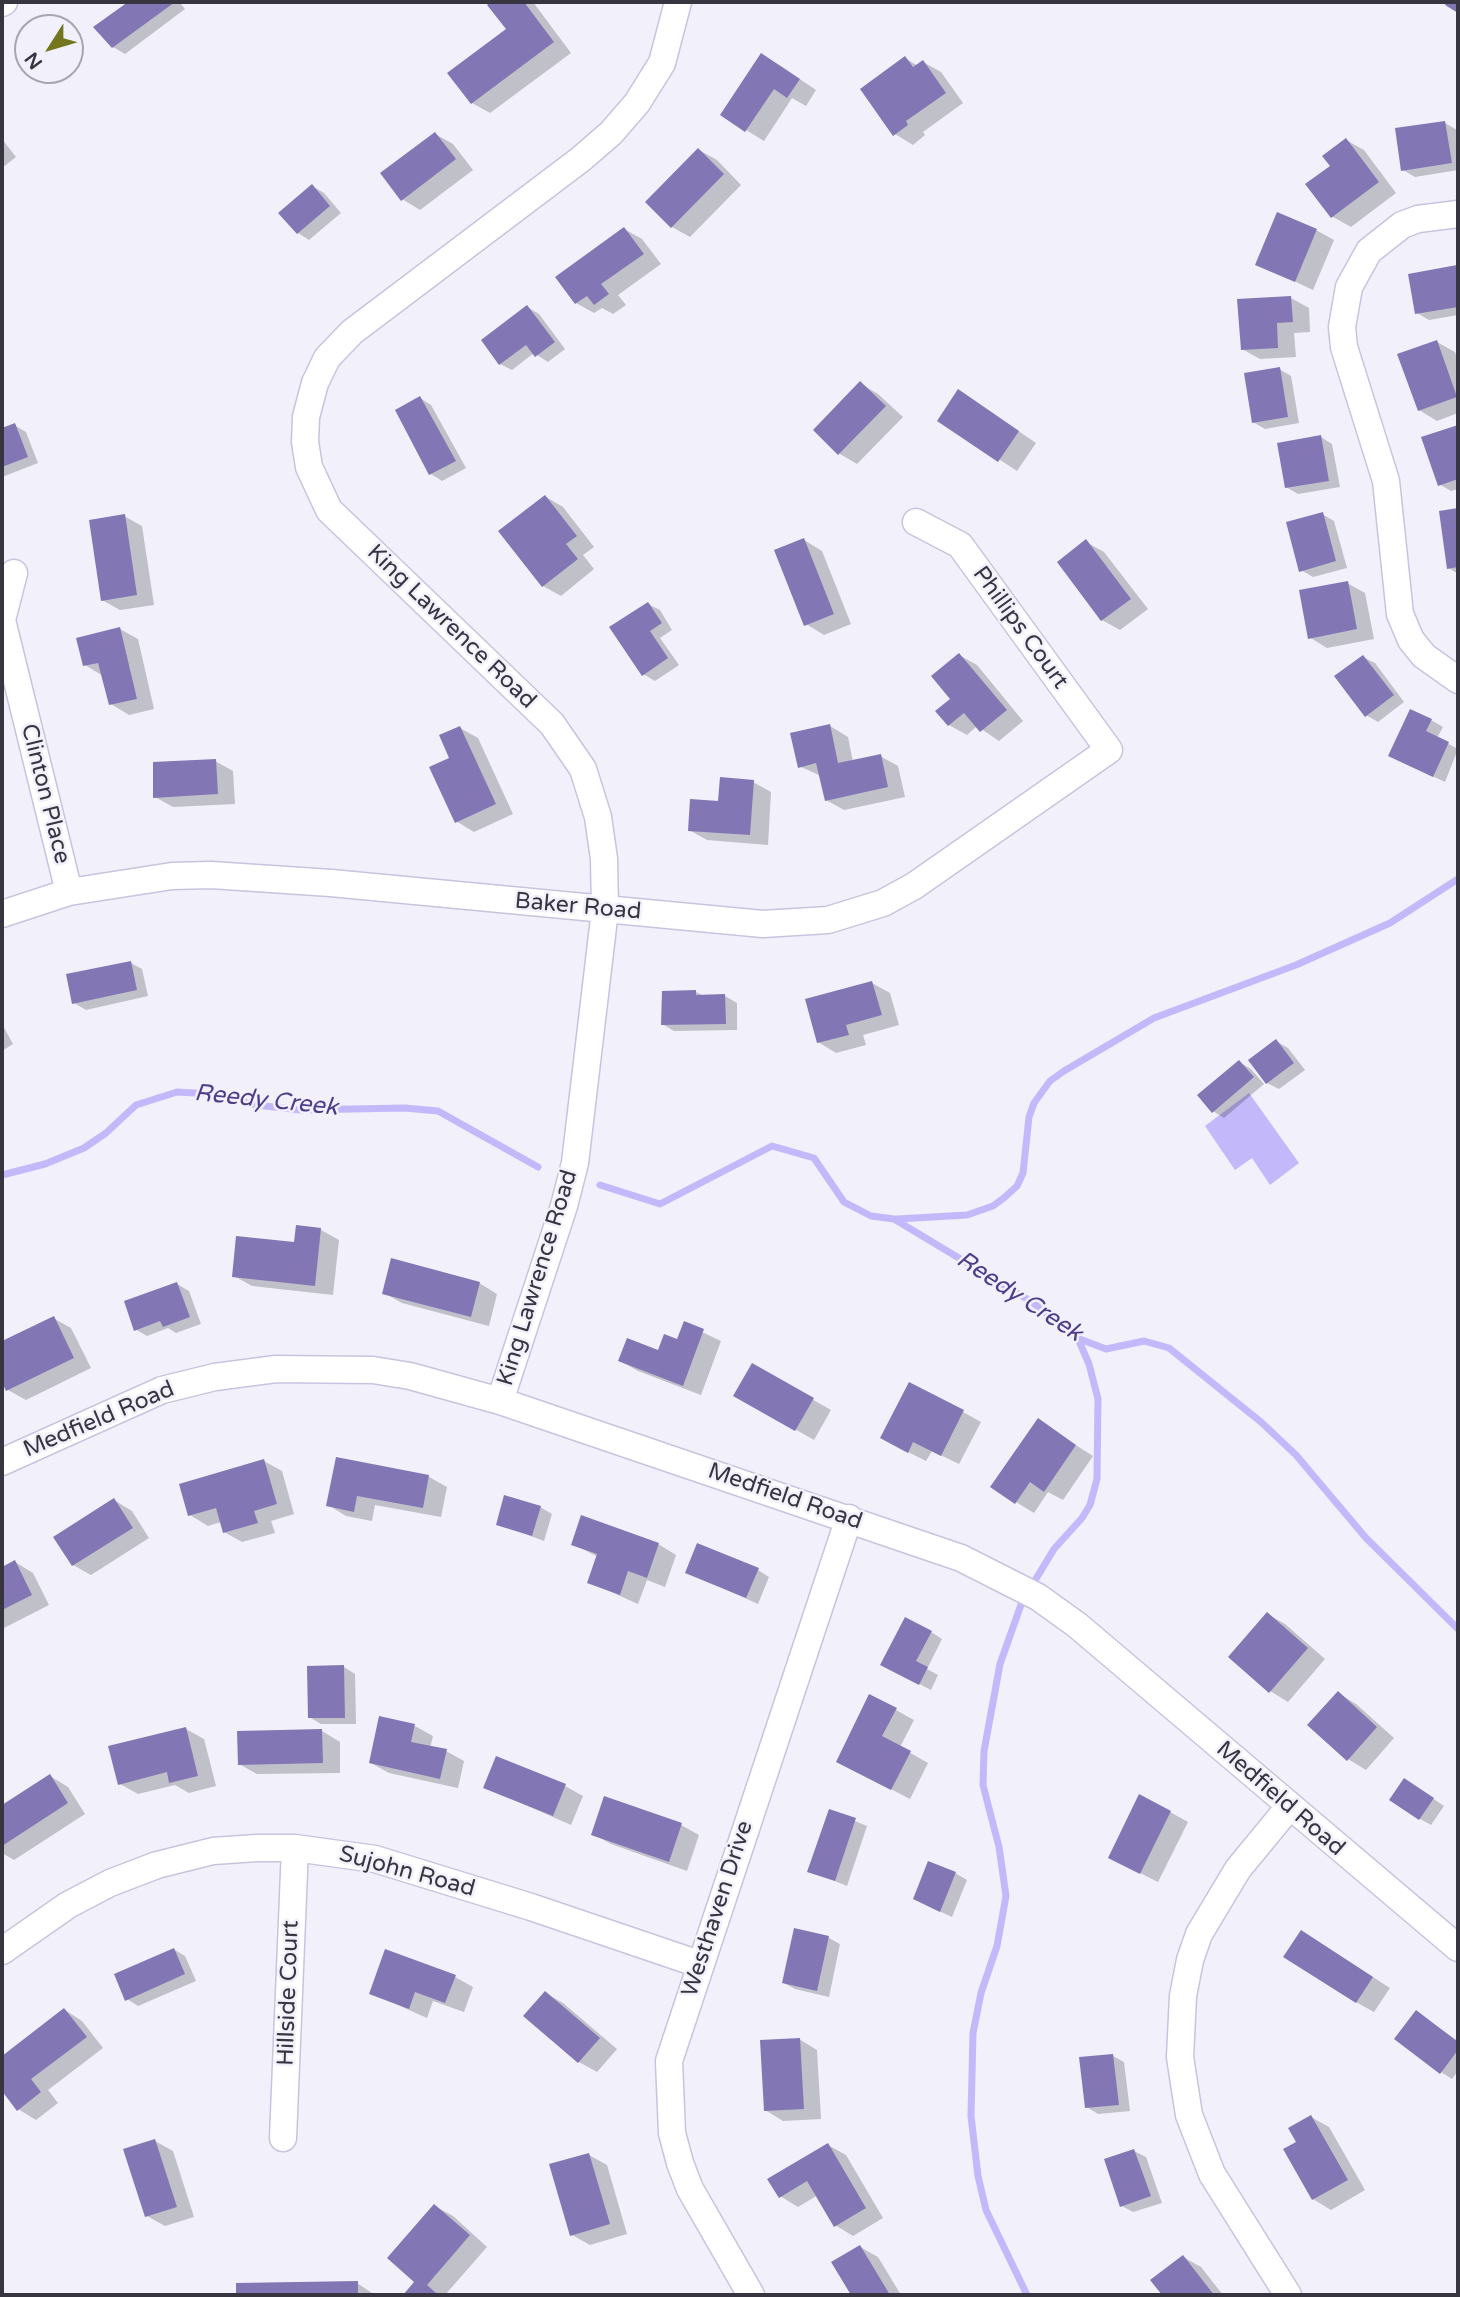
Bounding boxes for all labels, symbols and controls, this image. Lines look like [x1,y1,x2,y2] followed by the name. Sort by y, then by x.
[14,14,84,84] north arrow
[20,48,47,73] text: N
[361,539,541,715] street label: King Lawrence Road
[966,561,1074,695] street label: Phillips Court
[14,721,76,867] street label: Clinton Place
[514,888,642,926] street label: Baker Road
[193,1079,339,1123] water label: Reedy Creek
[492,1167,584,1389] street label: King Lawrence Road
[951,1246,1087,1348] water label: Reedy Creek
[19,1376,179,1464] street label: Medfield Road
[704,1458,866,1536] street label: Medfield Road
[1210,1736,1350,1862] street label: Medfield Road
[677,1818,759,2000] street label: Westhaven Drive
[336,1841,478,1903] street label: Sujohn Road
[273,1920,305,2066] street label: Hillside Court

